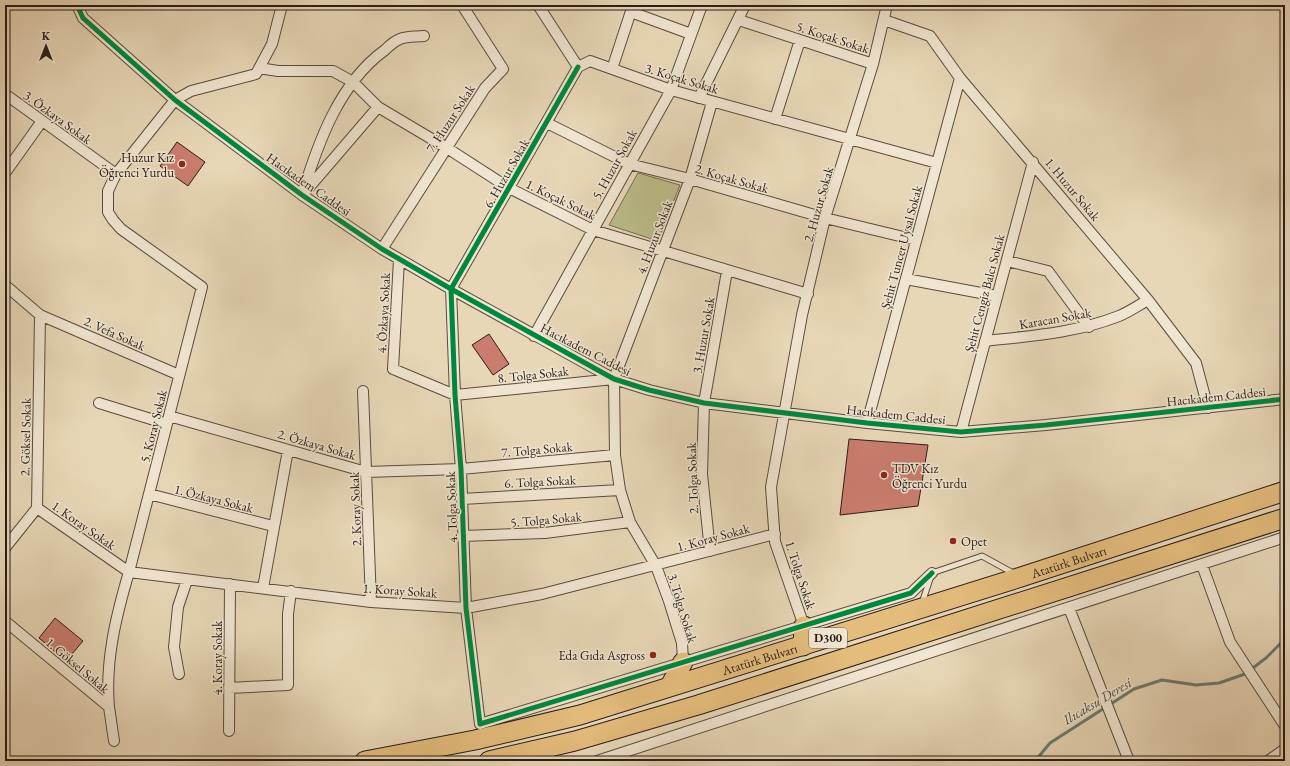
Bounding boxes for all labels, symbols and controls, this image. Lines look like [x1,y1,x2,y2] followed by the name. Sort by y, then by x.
[794,18,872,58] street label: 5. Koçak Sokak
[26,26,66,66] north arrow
[42,29,51,43] text: K
[643,59,721,98] street label: 3. Koçak Sokak
[422,80,479,155] street label: 7. Huzur Sokak
[20,87,96,149] street label: 3. Özkaya Sokak
[588,125,641,202] street label: 5. Huzur Sokak
[480,135,534,211] street label: 6. Huzur Sokak
[99,149,174,181] place label: Huzur Kız Öğrenci Yurdu
[263,149,354,220] street label: Hacıkadem Caddesi
[1041,154,1105,225] street label: 1. Huzur Sokak
[177,159,187,169] marker: Huzur Kız Öğrenci Yurdu
[693,160,771,197] street label: 2. Koçak Sokak
[800,164,838,244] street label: 2. Huzur Sokak
[523,175,599,224] street label: 1. Koçak Sokak
[877,183,926,311] street label: Şehit Tuncer Uysal Sokak
[633,197,677,276] street label: 4. Huzur Sokak
[961,231,1009,354] street label: Şehit Cengiz Balcı Sokak
[373,271,394,354] street label: 4. Özkaya Sokak
[688,295,719,375] street label: 3. Huzur Sokak
[1018,304,1093,333] street label: Karacan Sokak
[81,312,149,355] street label: 2. Vefa Sokak
[538,319,634,380] street label: Hacıkadem Caddesi
[497,362,570,387] street label: 8. Tolga Sokak
[1166,383,1267,410] street label: Hacıkadem Caddesi
[136,387,171,464] street label: 5. Koray Sokak
[16,397,35,476] street label: 2. Göksel Sokak
[845,401,946,428] street label: Hacıkadem Caddesi
[276,425,359,464] street label: 2. Özkaya Sokak
[501,438,574,461] street label: 7. Tolga Sokak
[683,441,702,514] street label: 2. Tolga Sokak
[892,460,967,492] place label: TDV Kız Öğrenci Yurdu
[442,470,461,543] street label: 4. Tolga Sokak
[879,470,889,480] marker: TDV Kız Öğrenci Yurdu
[346,471,365,546] street label: 2. Koray Sokak
[504,471,577,492] street label: 6. Tolga Sokak
[173,480,256,517] street label: 1. Özkaya Sokak
[48,497,120,554] street label: 1. Koray Sokak
[510,508,583,531] street label: 5. Tolga Sokak
[675,519,752,555] street label: 1. Koray Sokak
[961,533,987,550] place label: Opet
[948,536,958,546] marker: Opet
[781,538,820,613] street label: 1. Tolga Sokak
[1028,542,1108,582] street label: Atatürk Bulvarı
[664,571,701,646] street label: 3. Tolga Sokak
[362,579,439,602] street label: 1. Koray Sokak
[209,620,226,695] street label: 4. Koray Sokak
[809,628,847,648] road number: D300
[42,634,114,698] street label: 1. Göksel Sokak
[719,640,799,679] street label: Atatürk Bulvarı
[559,647,645,664] place label: Eda Gıda Asgross
[648,650,658,660] marker: Eda Gıda Asgross
[1058,673,1136,729] water label: Ilıcaksu Deresi

